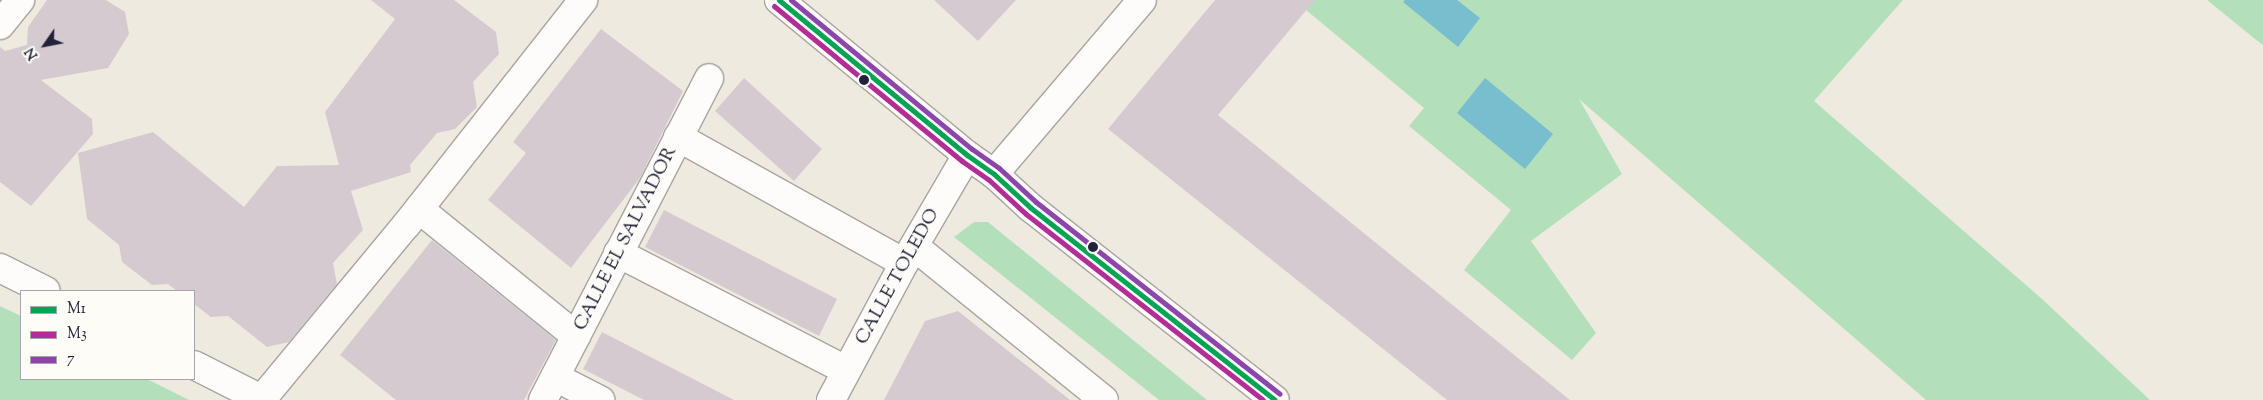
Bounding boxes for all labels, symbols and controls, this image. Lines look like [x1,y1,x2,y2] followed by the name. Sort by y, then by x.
[20,20,70,70] north arrow
[21,43,44,63] text: N
[859,75,869,85] unlabelled marker
[570,143,682,335] street label: CALLE EL SALVADOR
[851,205,945,349] street label: CALLE TOLEDO
[1088,242,1098,252] unlabelled marker
[20,290,195,380] legend
[67,299,86,320] text: M1
[67,324,87,345] text: M3
[67,349,75,370] text: 7

